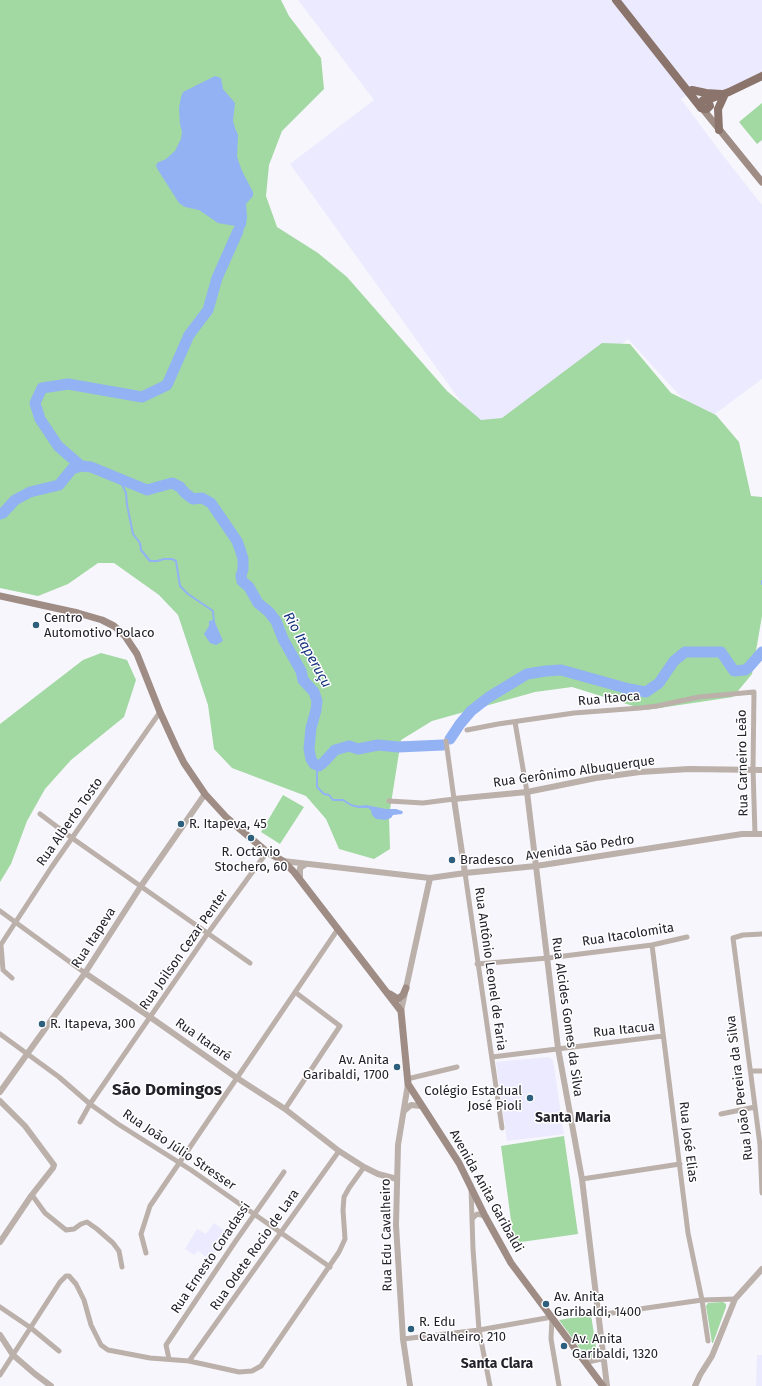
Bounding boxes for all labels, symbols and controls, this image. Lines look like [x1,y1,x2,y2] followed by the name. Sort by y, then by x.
[279,609,335,691] water label: Rio Itaperuçu
[44,610,155,641] place label: Centro Automotivo Polaco
[31,620,41,630] marker: Centro Automotivo Polaco
[577,689,641,709] street label: Rua Itaoca
[734,709,752,817] street label: Rua Carneiro Leão
[492,753,656,791] street label: Rua Gerônimo Albuquerque
[34,775,106,869] street label: Rua Alberto Tosto
[189,816,267,832] place label: R. Itapeva, 45
[176,819,186,829] marker: R. Itapeva, 45
[525,832,635,864] street label: Avenida São Pedro
[246,833,256,843] marker: R. Octávio Stochero, 60
[215,844,287,875] place label: R. Octávio Stochero, 60
[460,852,514,868] place label: Bradesco
[447,855,457,865] marker: Bradesco
[471,886,509,1052] street label: Rua Antônio Leonel de Faria
[137,887,231,1013] street label: Rua Joilson Cezar Penter
[69,905,119,971] street label: Rua Itapeva
[581,920,675,950] street label: Rua Itacolomita
[548,936,586,1098] street label: Rua Alcides Gomes da Silva
[172,1015,234,1065] street label: Rua Itararé
[723,1015,757,1161] street label: Rua João Pereira da Silva
[50,1016,136,1032] place label: R. Itapeva, 300
[37,1019,47,1029] marker: R. Itapeva, 300
[592,1019,656,1041] street label: Rua Itacua
[303,1052,389,1083] place label: Av. Anita Garibaldi, 1700
[392,1062,402,1072] marker: Av. Anita Garibaldi, 1700
[112,1080,222,1100] district label: São Domingos
[424,1083,522,1114] place label: Colégio Estadual José Pioli
[525,1093,535,1103] marker: Colégio Estadual José Pioli
[675,1101,701,1183] street label: Rua José Elias
[119,1106,239,1194] street label: Rua João Júlio Stresser
[535,1110,611,1126] district label: Santa Maria
[446,1127,526,1255] street label: Avenida Anita Garibaldi
[378,1178,396,1292] street label: Rua Edu Cavalheiro
[207,1186,303,1314] street label: Rua Odete Rocio de Lara
[168,1199,254,1317] street label: Rua Ernesto Coradassi
[554,1289,641,1320] place label: Av. Anita Garibaldi, 1400
[541,1299,551,1309] marker: Av. Anita Garibaldi, 1400
[419,1314,506,1345] place label: R. Edu Cavalheiro, 210
[406,1324,416,1334] marker: R. Edu Cavalheiro, 210
[572,1331,658,1362] place label: Av. Anita Garibaldi, 1320
[559,1341,569,1351] marker: Av. Anita Garibaldi, 1320
[461,1356,533,1372] district label: Santa Clara

